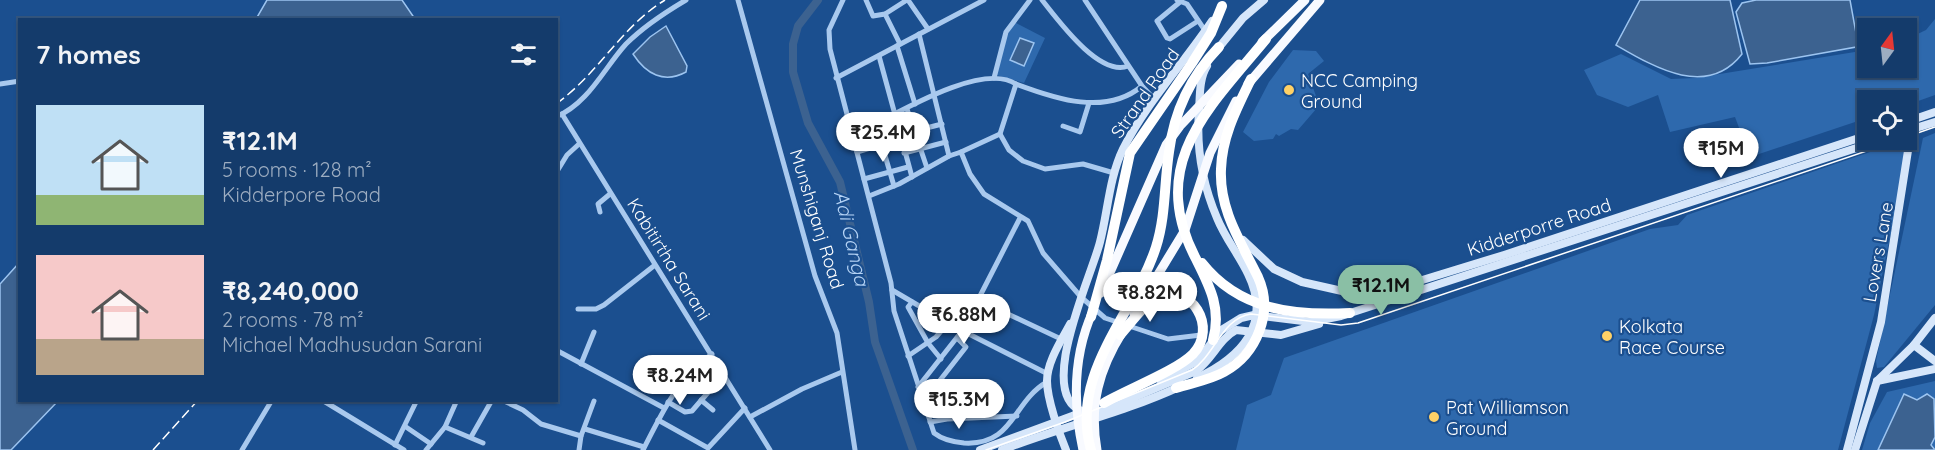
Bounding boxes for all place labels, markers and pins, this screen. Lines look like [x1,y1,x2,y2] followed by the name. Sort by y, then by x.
[1301,69,1418,113] place label: NCC Camping Ground
[1282,83,1296,97] marker: NCC Camping Ground
[834,112,932,163] pin: ₹25.4M
[1685,128,1757,179] pin: ₹15M
[1332,265,1430,316] pin: ₹12.1M
[1101,272,1199,323] pin: ₹8.82M
[915,294,1013,345] pin: ₹6.88M
[1619,315,1725,359] place label: Kolkata Race Course
[1600,329,1614,343] marker: Kolkata Race Course
[631,355,729,406] pin: ₹8.24M
[910,379,1008,430] pin: ₹15.3M
[1446,396,1569,440] place label: Pat Williamson Ground
[1427,410,1441,424] marker: Pat Williamson Ground

